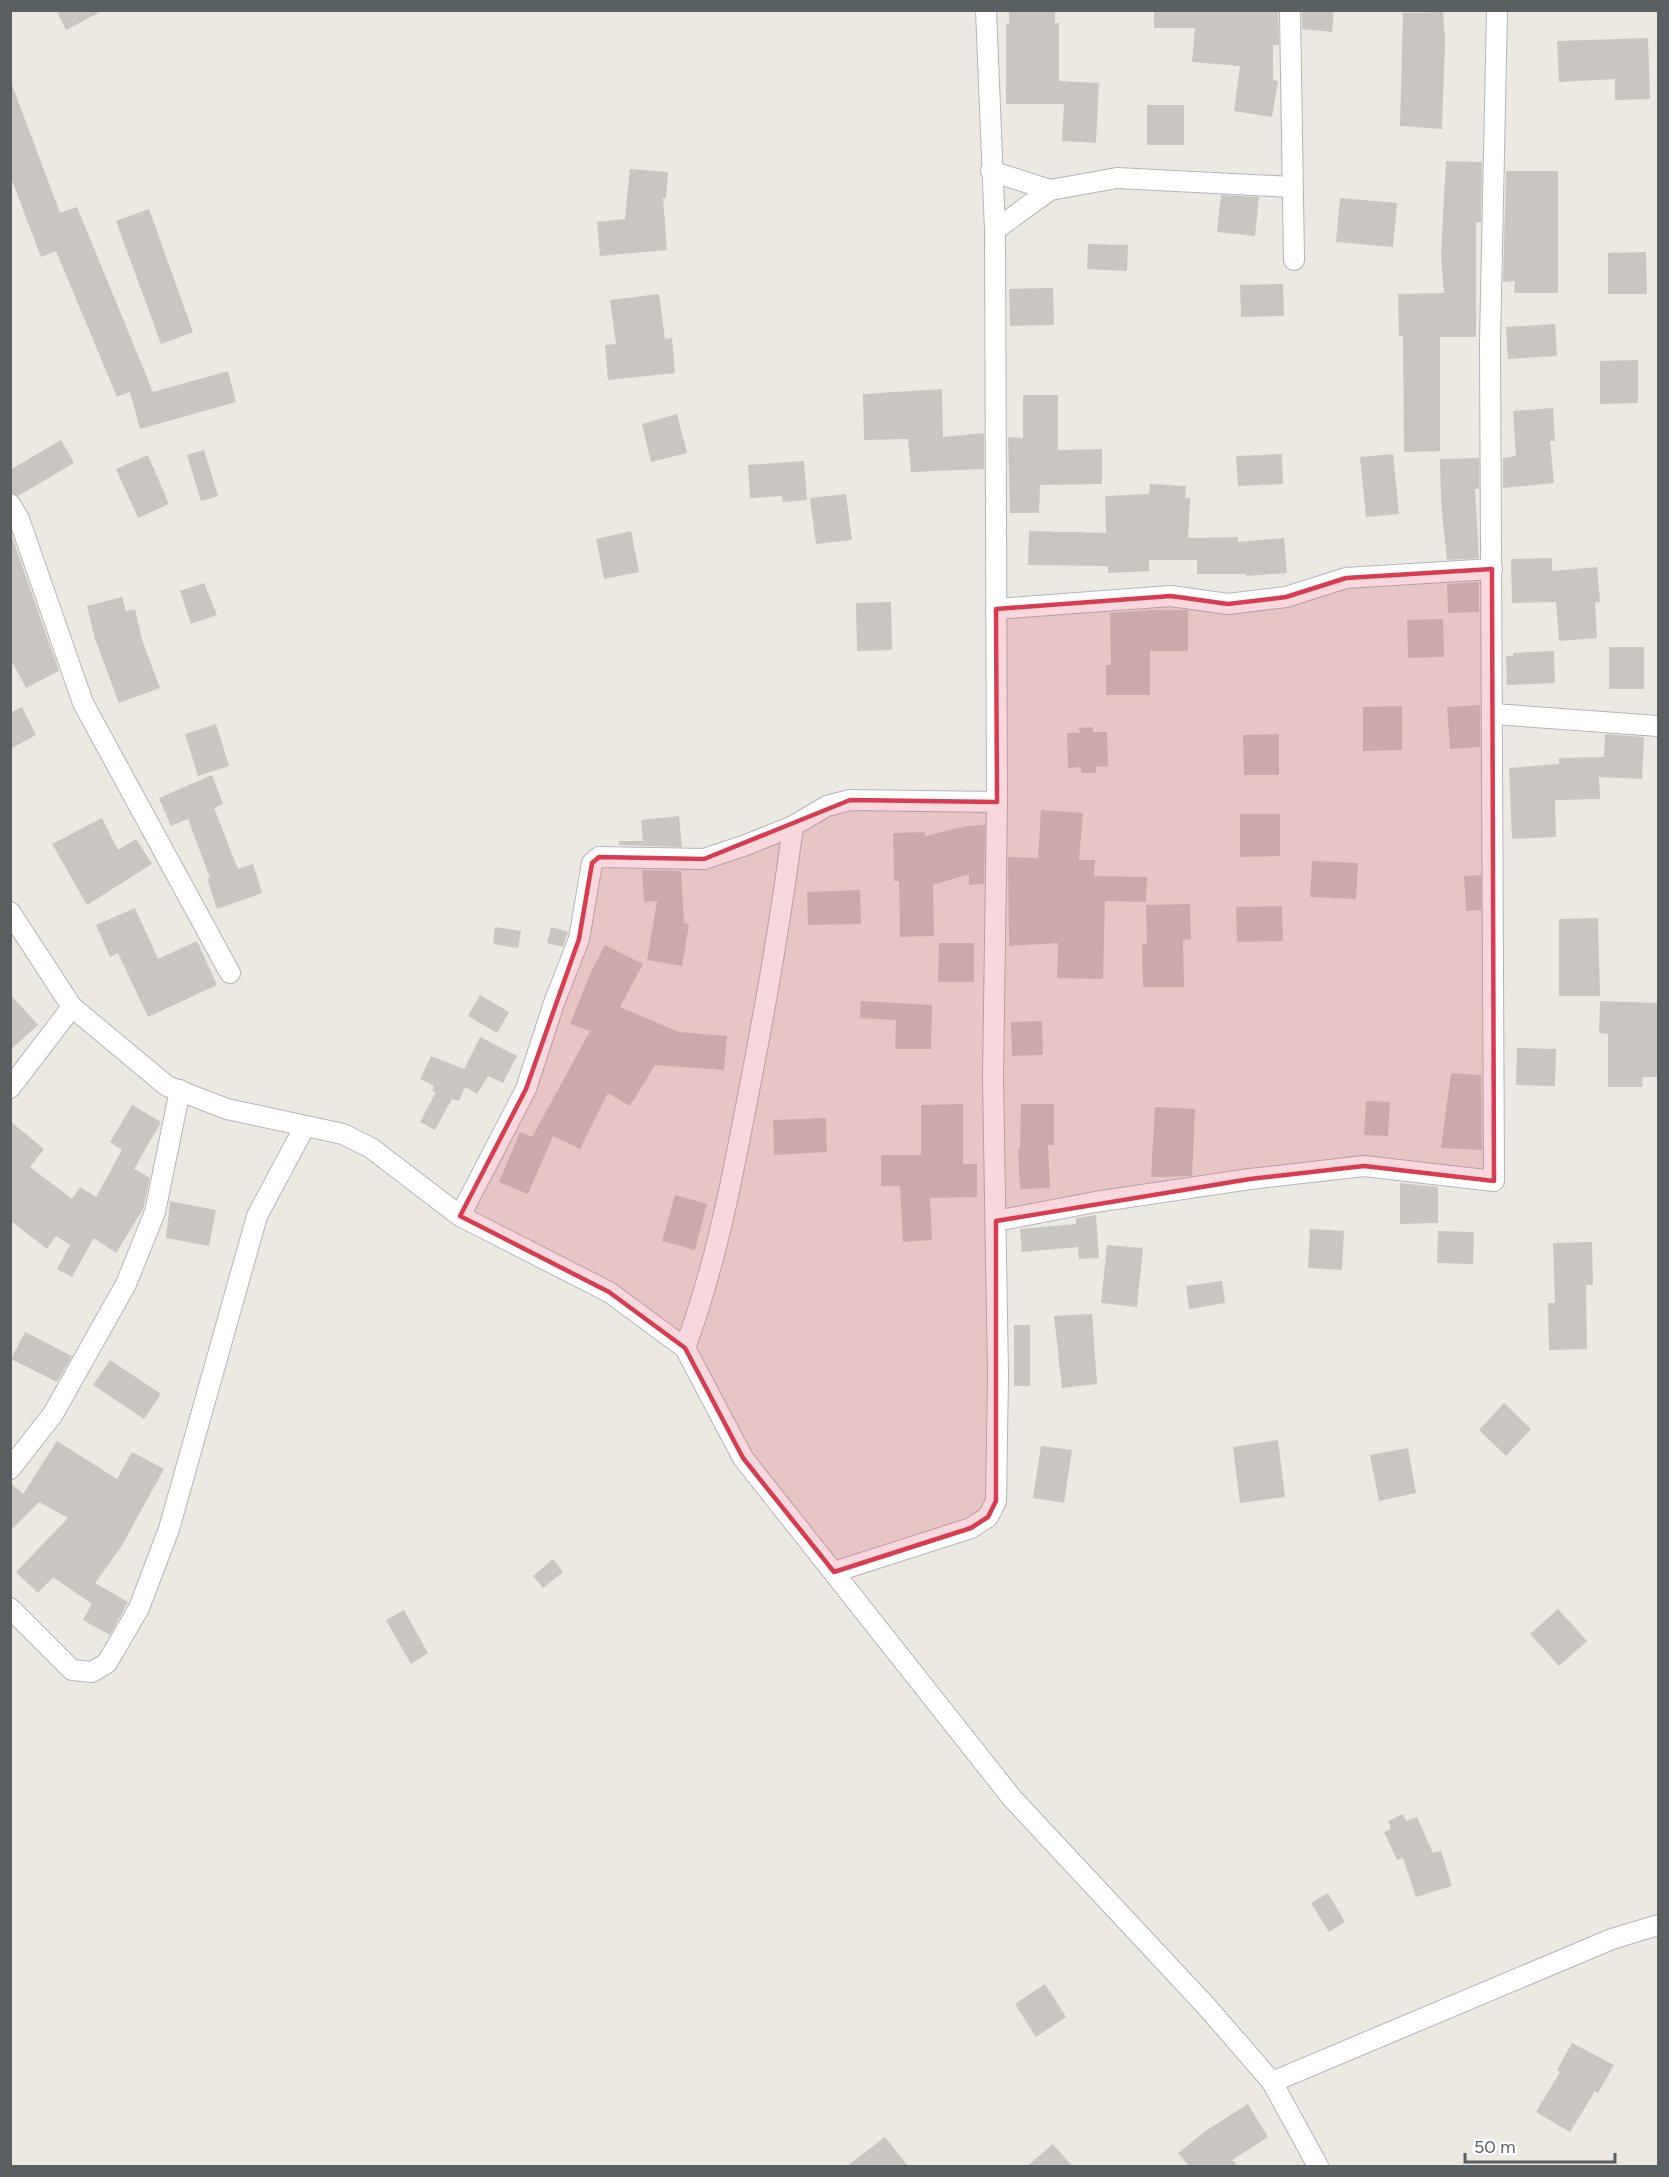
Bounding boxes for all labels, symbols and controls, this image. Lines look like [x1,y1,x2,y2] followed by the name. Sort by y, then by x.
[1465,2126,1615,2164] scale bar
[1474,2136,1516,2158] text: 50 m

